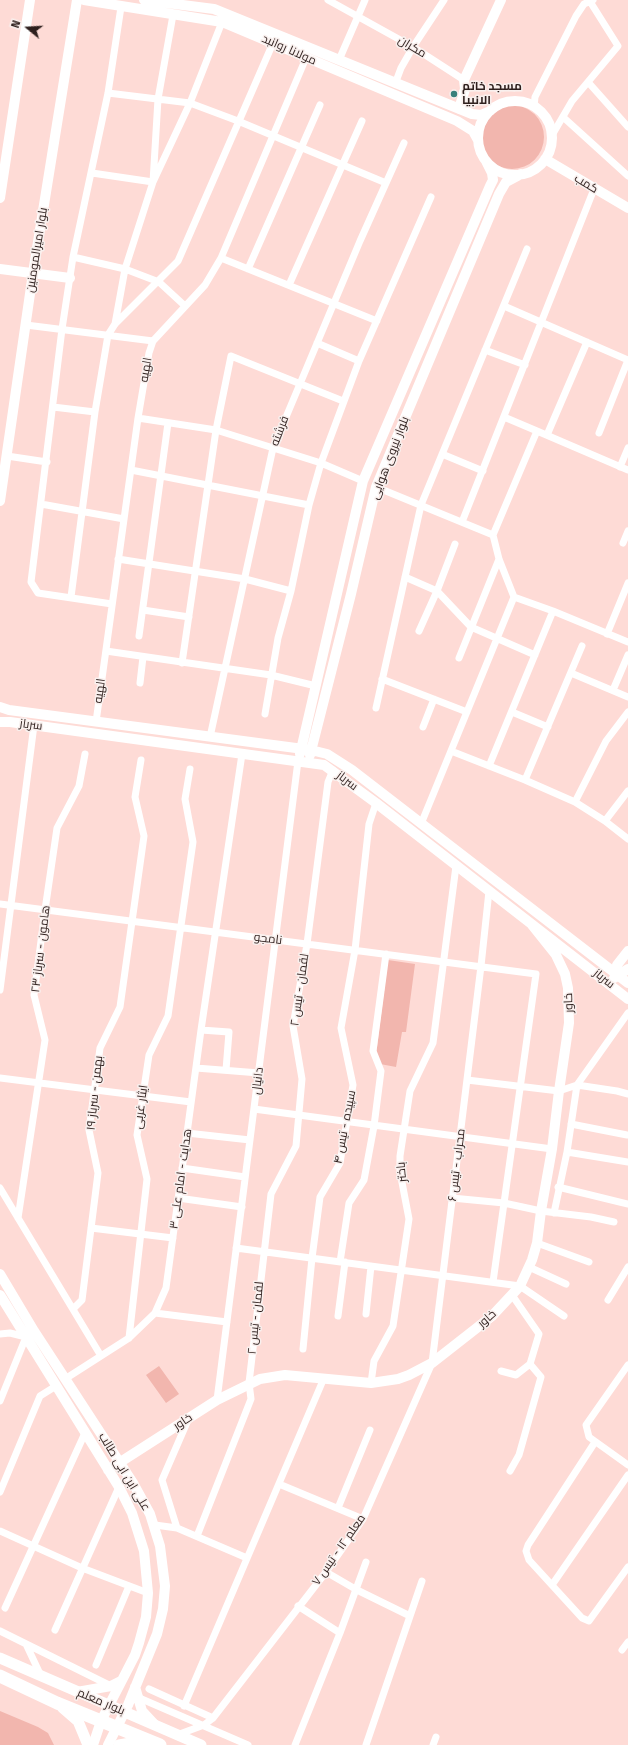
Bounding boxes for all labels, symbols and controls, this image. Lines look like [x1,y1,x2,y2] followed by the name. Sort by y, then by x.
[8,8,48,48] north arrow
[9,19,23,30] text: N
[259,32,319,68] street label: مولانا روانبد
[395,33,429,61] street label: مکران
[462,80,522,108] place label: مسجد خاتم الانبیا
[449,89,459,99] marker: مسجد خاتم الانبیا
[571,171,601,197] street label: کمب
[23,206,51,294] street label: بلوار امیرالمومنین
[137,356,155,384] street label: الهیه
[268,414,292,448] street label: فرشته
[368,414,412,502] street label: بلوار نیروی هوایی
[91,678,109,704] street label: الهیه
[19,716,43,734] street label: سرباز
[333,768,361,794] street label: سرباز
[29,905,53,993] street label: هامون - سرباز ۲۳
[253,930,283,948] street label: نامجو
[288,953,312,1027] street label: لقمان - تیس ۲
[590,966,618,992] street label: سرباز
[561,993,577,1013] street label: خاور
[84,1055,106,1131] street label: بهمن - سرباز ۱۹
[249,1067,267,1095] street label: دانیال
[131,1084,151,1130] street label: ایثار غربی
[331,1089,359,1165] street label: سپیده - تیس ۴
[167,1128,195,1230] street label: هدایت - امام علی ۳
[445,1128,469,1202] street label: محراب - تیس ۶
[394,1161,410,1183] street label: باختر
[245,1281,267,1355] street label: لقمان - تیس ۲
[475,1307,499,1331] street label: خاور
[171,1411,195,1433] street label: خاور
[95,1430,153,1514] street label: علی ابن ابی طالب
[309,1512,369,1588] street label: معلم ۱۲ - تیس ۷
[75,1686,127,1718] street label: بلوار معلم

